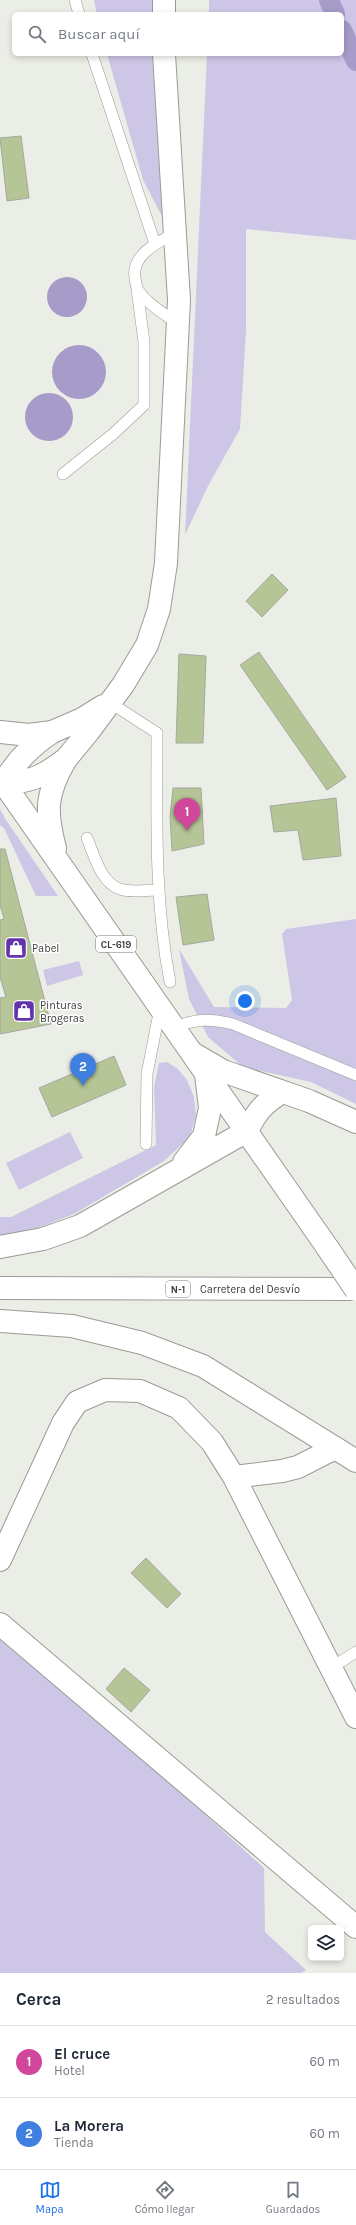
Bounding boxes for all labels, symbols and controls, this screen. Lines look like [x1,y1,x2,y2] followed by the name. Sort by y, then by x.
[12,12,344,56] search box
[26,23,48,45] icon: search
[58,25,140,43] text: Buscar aquí
[174,798,200,831] pin: 1
[3,935,29,961] shop icon: Pabel
[96,936,136,952] road number: CL-619
[32,942,59,955] place label: Pabel
[235,991,255,1011] your location
[11,998,37,1024] shop icon: Pinturas Brogeras
[40,999,85,1025] place label: Pinturas Brogeras
[70,1053,96,1086] pin: 2
[166,1281,190,1297] road number: N-1
[200,1283,300,1296] street label: Carretera del Desvío
[308,1925,344,1961] map controls
[308,1925,344,1961] button: layers
[16,1989,61,2009] text: Cerca
[266,1992,340,2007] text: 2 resultados
[54,2045,110,2063] text: El cruce
[27,2054,31,2069] text: 1
[310,2054,340,2069] text: 60 m
[54,2063,85,2078] text: Hotel
[54,2117,124,2135] text: La Morera
[25,2126,33,2141] text: 2
[310,2126,340,2141] text: 60 m
[54,2135,94,2150] text: Tienda
[36,2179,63,2216] tab: Mapa
[135,2179,194,2216] tab: Cómo llegar
[266,2179,320,2216] tab: Guardados

